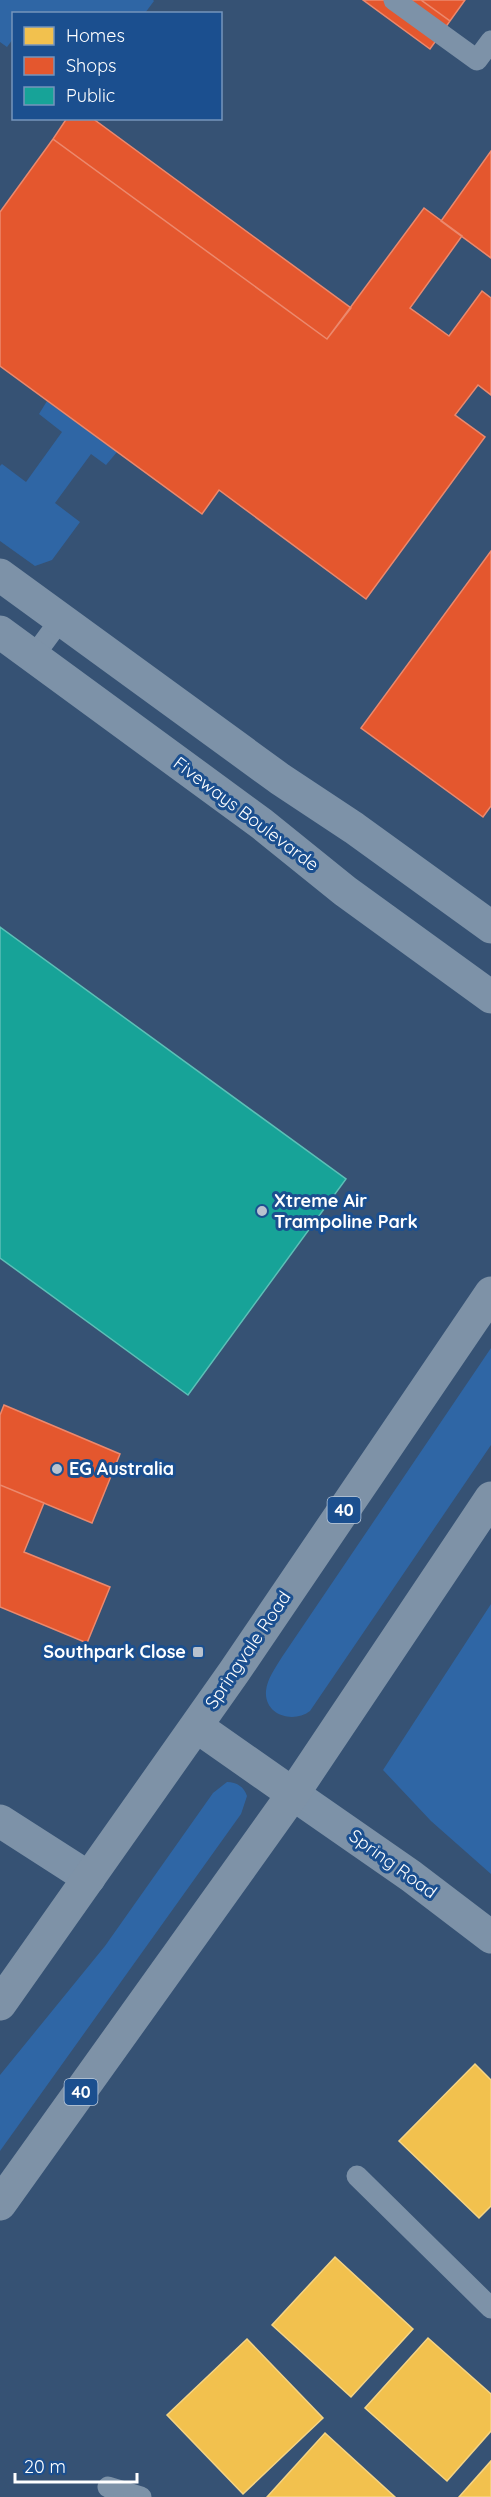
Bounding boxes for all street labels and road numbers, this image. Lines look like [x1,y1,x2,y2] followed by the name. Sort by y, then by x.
[169,751,324,876] street label: Fiveways Boulevarde
[328,1497,360,1523] road number: 40
[200,1586,296,1713] street label: Springvale Road
[345,1824,442,1903] street label: Spring Road
[64,2079,98,2105] road number: 40

